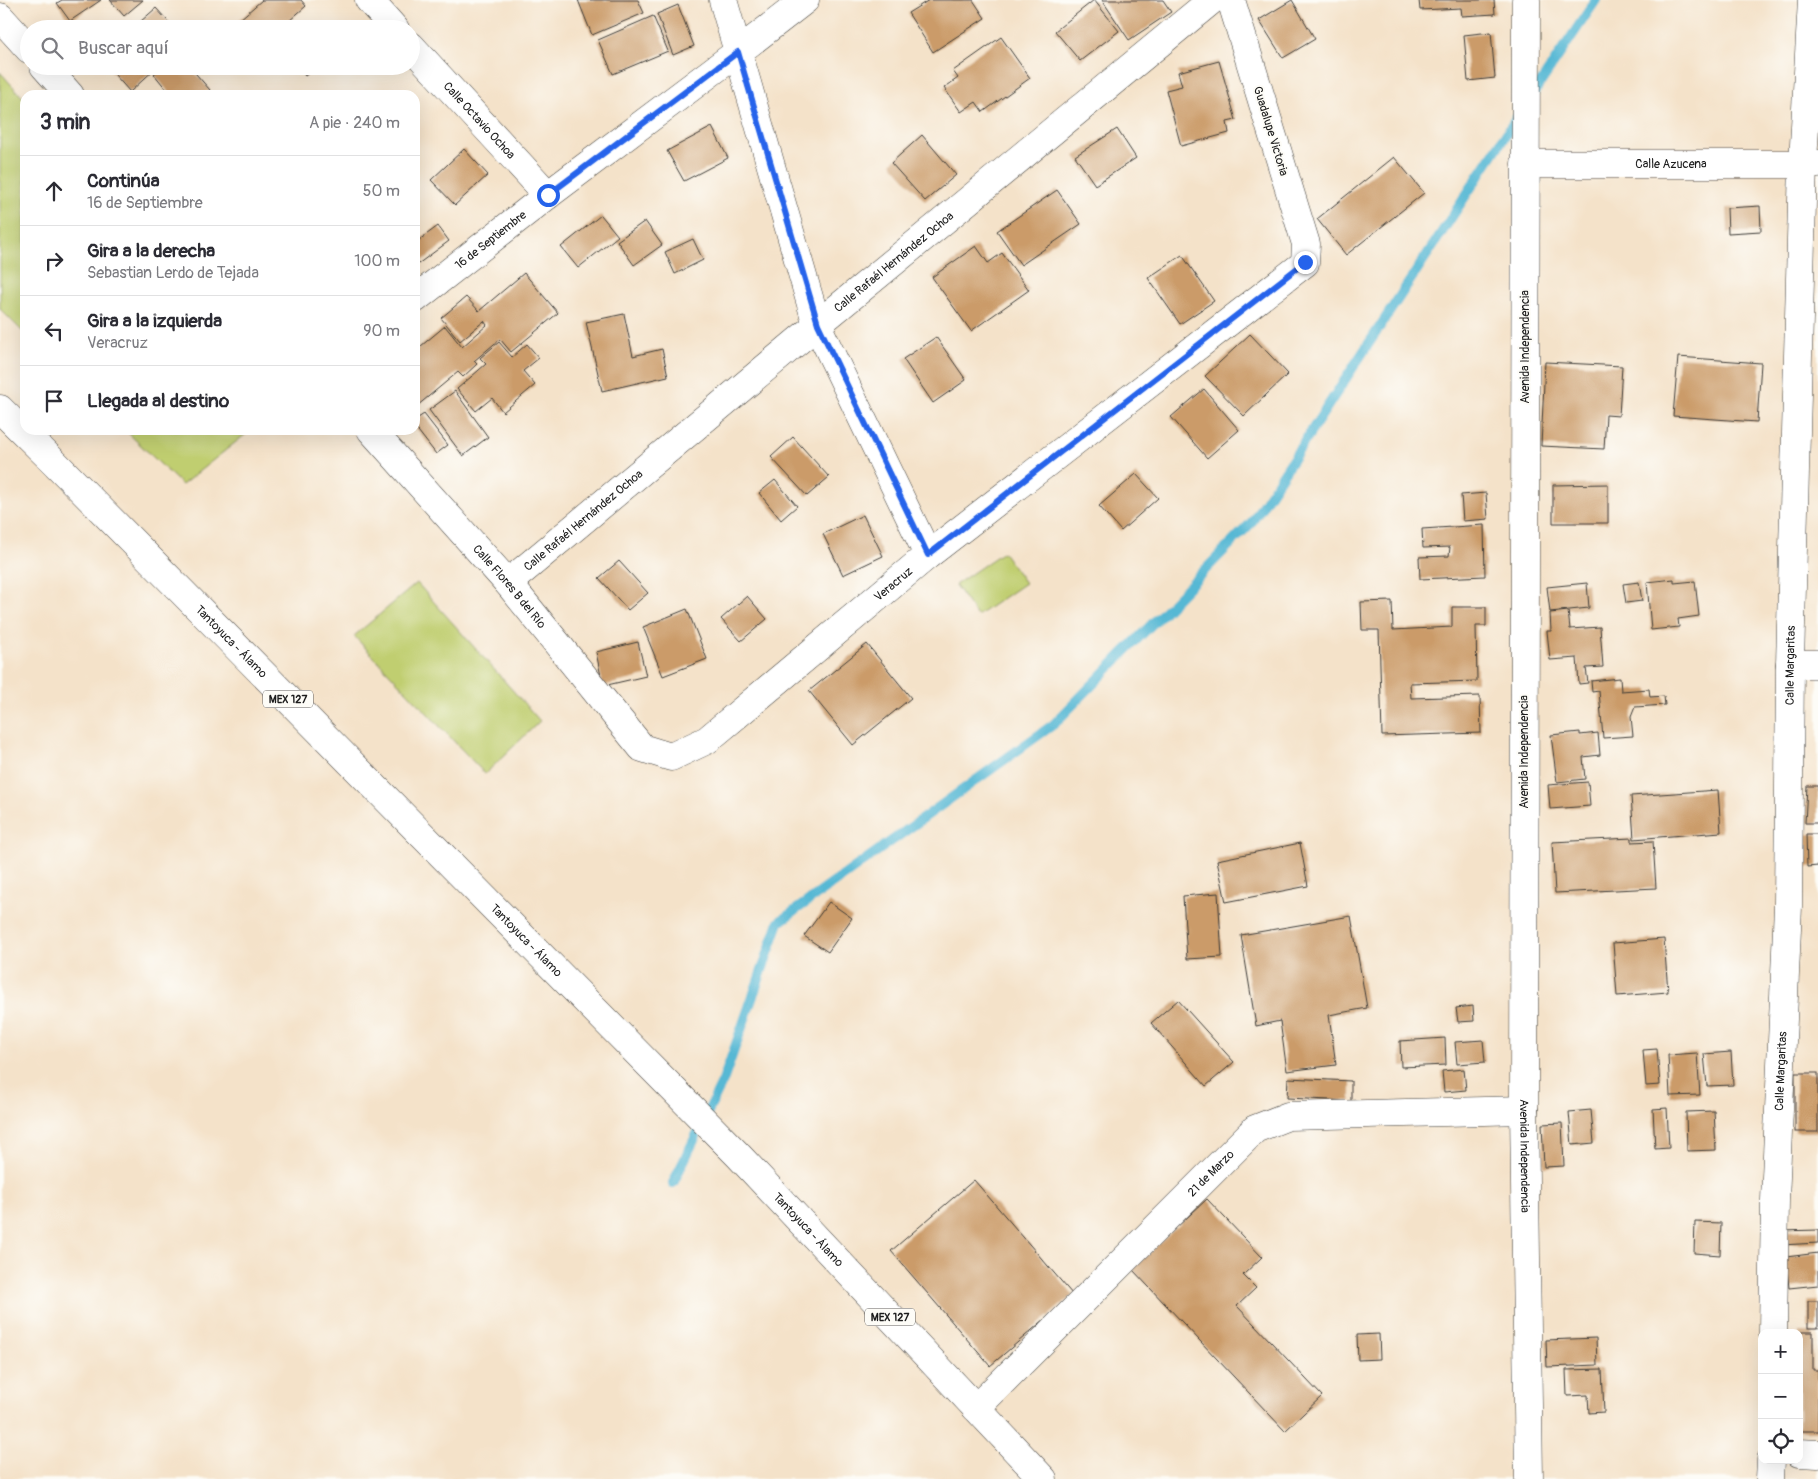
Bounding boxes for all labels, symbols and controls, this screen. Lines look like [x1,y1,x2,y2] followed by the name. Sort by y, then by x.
[20,20,420,75] search box
[38,34,66,62] icon: search
[78,36,169,60] text: Buscar aquí
[440,79,518,163] street label: Calle Octavio Ochoa
[1250,85,1291,178] street label: Guadalupe Victoria
[40,109,90,136] text: 3 min
[309,113,400,133] text: A pie · 240 m
[1635,157,1707,172] street label: Calle Azucena
[87,169,160,193] text: Continúa
[40,177,68,205] icon: ahead
[363,181,400,201] text: 50 m
[537,184,560,207] route start
[87,193,203,213] text: 16 de Septiembre
[452,208,530,273] street label: 16 de Septiembre
[831,208,957,316] street label: Calle Rafaél Hernández Ochoa
[87,239,215,263] text: Gira a la derecha
[40,247,68,275] icon: right
[354,251,400,271] text: 100 m
[1294,251,1317,274] route end
[87,263,259,283] text: Sebastian Lerdo de Tejada
[1518,290,1533,404] street label: Avenida Independencia
[87,309,222,333] text: Gira a la izquierda
[40,317,68,345] icon: left
[363,321,400,341] text: 90 m
[87,333,148,353] text: Veracruz
[40,387,68,415] icon: arrive
[87,389,229,413] text: Llegada al destino
[521,466,646,575] street label: Calle Rafaél Hernández Ochoa
[469,542,549,632] street label: Calle Flores B del Río
[871,564,916,605] street label: Veracruz
[192,602,270,682] street label: Tantoyuca - Álamo
[1783,625,1799,705] street label: Calle Margaritas
[263,691,313,708] road number: MEX 127
[1517,695,1532,809] street label: Avenida Independencia
[487,901,565,981] street label: Tantoyuca - Álamo
[1772,1030,1790,1111] street label: Calle Margaritas
[1516,1099,1532,1213] street label: Avenida Independencia
[1185,1147,1238,1200] street label: 21 de Marzo
[770,1190,847,1271] street label: Tantoyuca - Álamo
[865,1308,915,1325] road number: MEX 127
[1758,1329,1803,1464] map controls
[1758,1329,1803,1374] button: +
[1758,1374,1803,1419] button: −
[1758,1419,1803,1464] button: locate

